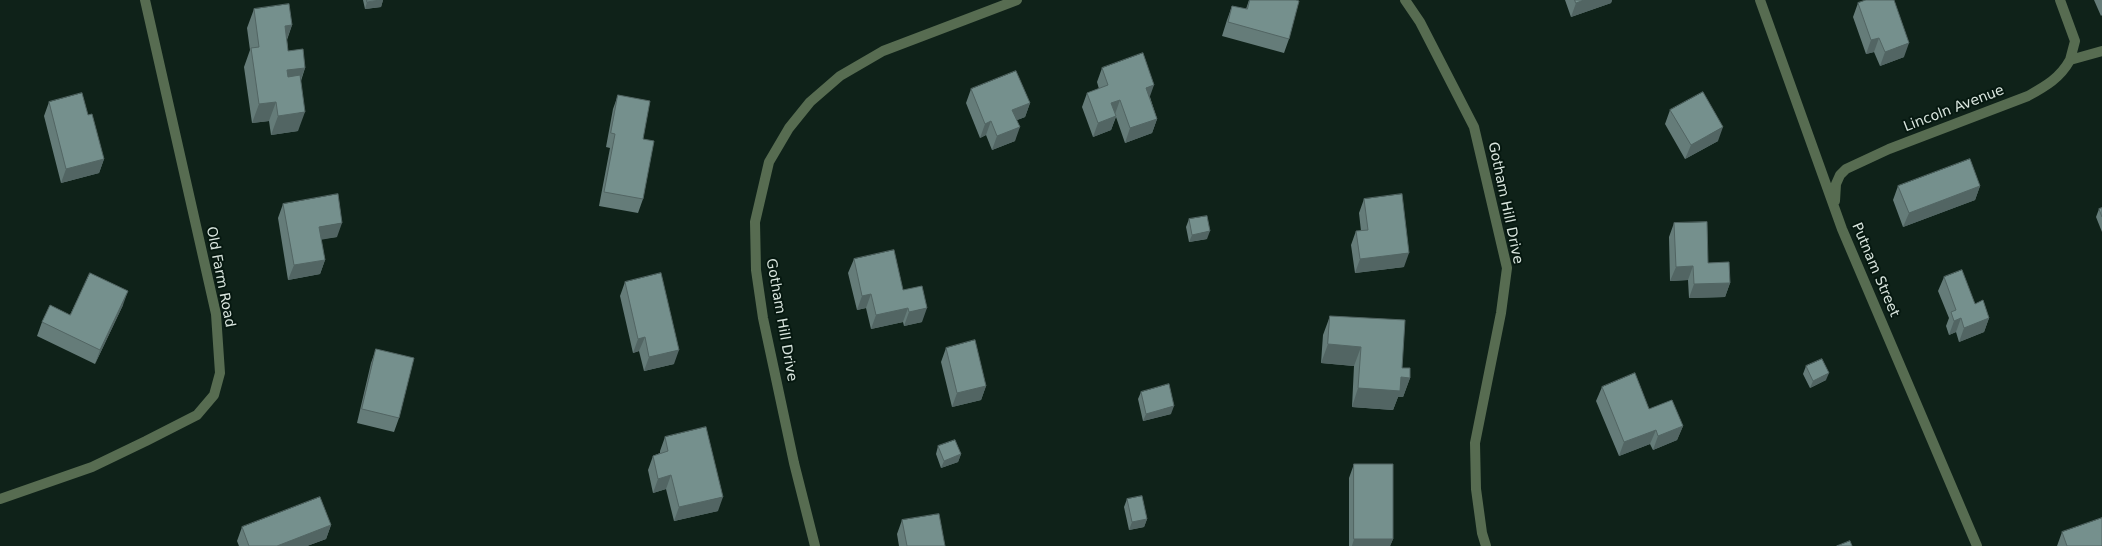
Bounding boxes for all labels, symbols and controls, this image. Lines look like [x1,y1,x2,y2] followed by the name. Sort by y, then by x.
[1901,82,2007,136] street label: Lincoln Avenue
[1484,140,1526,266] street label: Gotham Hill Drive
[1848,220,1902,320] street label: Putnam Street
[202,225,238,329] street label: Old Farm Road
[762,257,800,383] street label: Gotham Hill Drive

